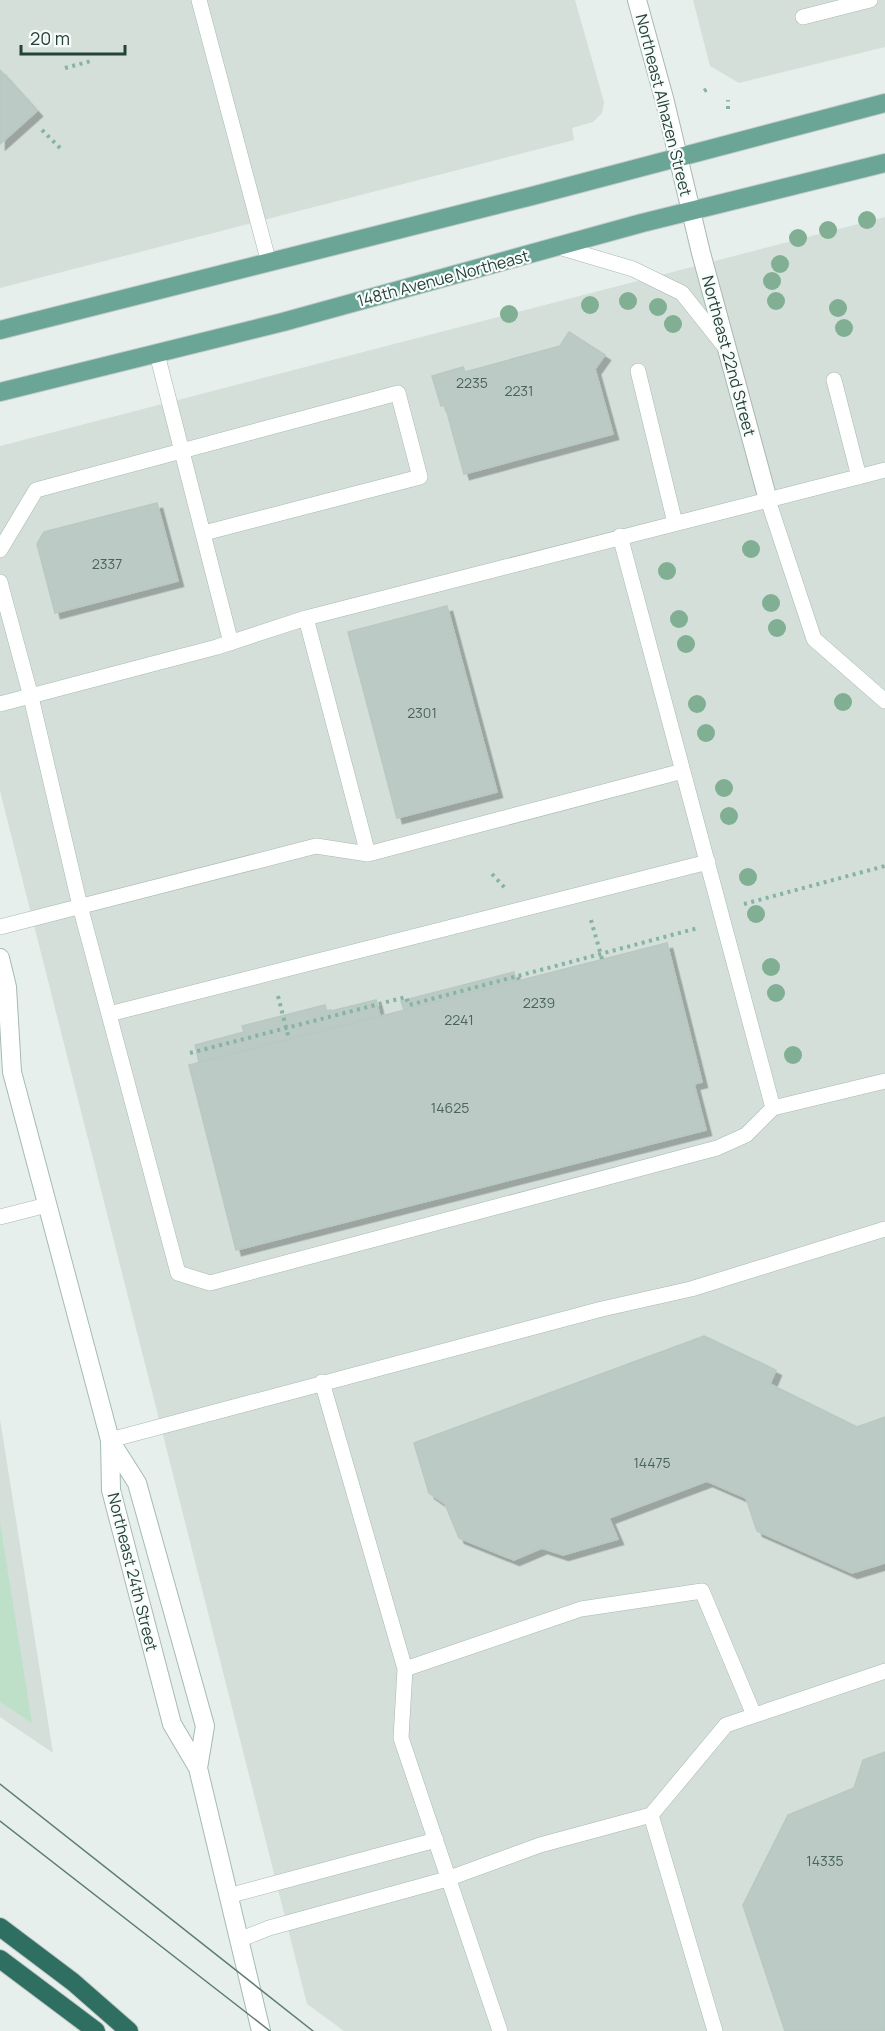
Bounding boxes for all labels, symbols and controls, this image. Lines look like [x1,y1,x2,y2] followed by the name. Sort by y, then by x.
[631,12,697,198] street label: Northeast Alhazen Street
[21,18,124,56] scale bar
[30,26,70,50] text: 20 m
[355,244,531,312] street label: 148th Avenue Northeast
[697,273,761,439] street label: Northeast 22nd Street
[456,373,488,392] house number: 2235
[504,381,534,400] house number: 2231
[92,554,122,573] house number: 2337
[407,703,437,722] house number: 2301
[523,993,555,1012] house number: 2239
[444,1010,474,1029] house number: 2241
[431,1098,469,1117] house number: 14625
[633,1453,671,1472] house number: 14475
[103,1490,163,1654] street label: Northeast 24th Street
[806,1851,844,1870] house number: 14335

